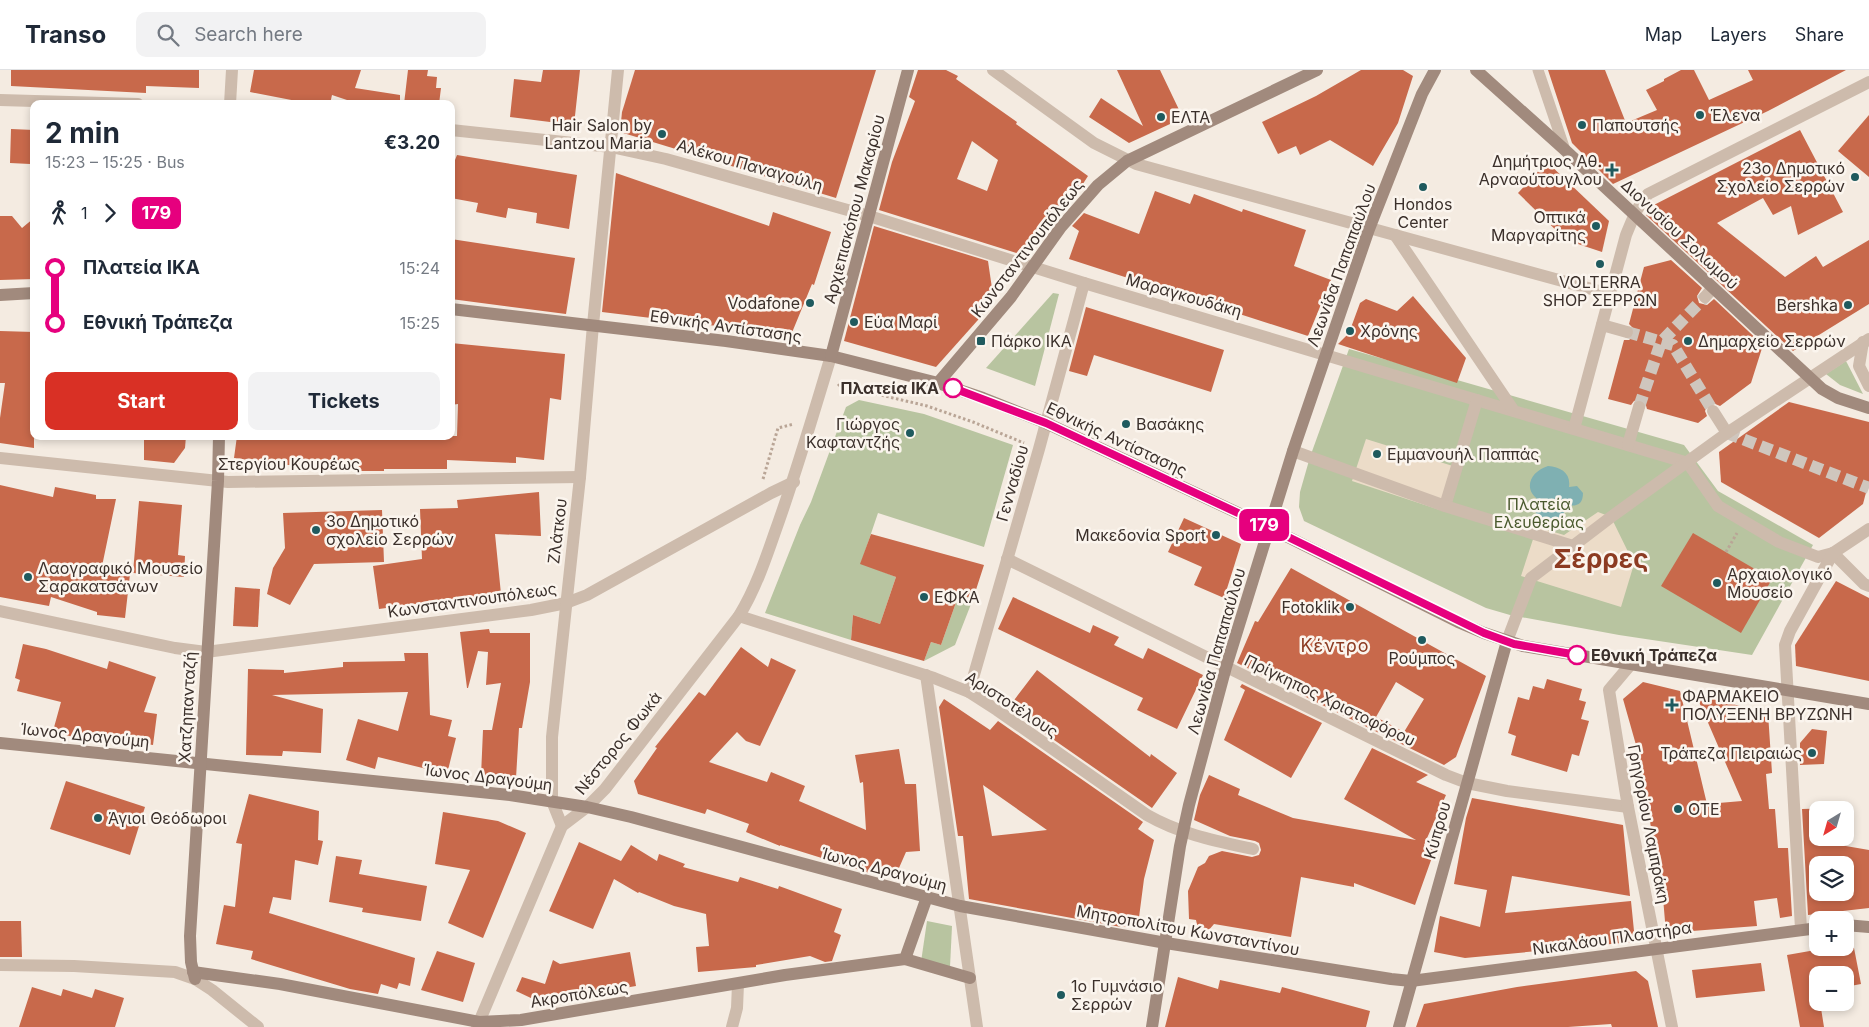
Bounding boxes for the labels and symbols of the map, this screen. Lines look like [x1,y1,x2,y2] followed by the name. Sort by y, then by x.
[1710,105,1760,125] place label: Έλενα
[1171,107,1210,127] place label: ΕΛΤΑ
[1694,109,1706,121] marker: Έλενα
[1155,111,1167,123] marker: ΕΛΤΑ
[819,112,889,306] street label: Αρχιεπισκόπου Μακαρίου
[545,115,652,153] place label: Hair Salon by Lantzou Maria
[1592,115,1679,135] place label: Παπουτσής
[1576,119,1588,131] marker: Παπουτσής
[656,128,668,140] marker: Hair Salon by Lantzou Maria
[675,135,825,195] street label: Αλέκου Παναγούλη
[1479,151,1602,189] place label: Δημήτριος Αθ. Αρναούτουγλου
[1716,158,1845,196] place label: 23ο Δημοτικό Σχολείο Σερρών
[1606,164,1618,176] marker: Δημήτριος Αθ. Αρναούτουγλου
[1849,171,1861,183] marker: 23ο Δημοτικό Σχολείο Σερρών
[967,175,1087,321] street label: Κωνσταντινουπόλεως
[1617,175,1743,293] street label: Διονυσίου Σολωμού
[1302,181,1380,349] street label: Λεωνίδα Παπαπαύλου
[1417,181,1429,193] marker: Hondos Center
[1394,194,1452,232] place label: Hondos Center
[1491,207,1586,245] place label: Οπτικά Μαργαρίτης
[1590,220,1602,232] marker: Οπτικά Μαργαρίτης
[1594,258,1606,270] marker: VOLTERRA SHOP ΣΕΡΡΩΝ
[1124,269,1244,321] street label: Μαραγκουδάκη
[1543,272,1657,310] place label: VOLTERRA SHOP ΣΕΡΡΩΝ
[728,293,800,313] place label: Vodafone
[1777,295,1838,315] place label: Bershka
[804,297,816,309] marker: Vodafone
[1842,299,1854,311] marker: Bershka
[649,305,803,347] street label: Εθνικής Αντίστασης
[864,312,938,332] place label: Εύα Μαρί
[848,316,860,328] marker: Εύα Μαρί
[1360,321,1418,341] place label: Χρόνης
[1344,325,1356,337] marker: Χρόνης
[991,331,1072,351] place label: Πάρκο ΙΚΑ
[1698,331,1846,351] place label: Δημαρχείο Σερρών
[975,335,987,347] marker: Πάρκο ΙΚΑ
[1682,335,1694,347] marker: Δημαρχείο Σερρών
[841,378,939,398] place label: Πλατεία ΙΚΑ
[943,378,963,398] marker: Πλατεία ΙΚΑ
[1043,398,1191,480] street label: Εθνικής Αντίστασης
[806,414,900,452] place label: Γιώργος Καφταντζής
[1136,414,1204,434] place label: Βασάκης
[1120,418,1132,430] marker: Βασάκης
[904,427,916,439] marker: Γιώργος Καφταντζής
[992,442,1032,524] street label: Γενναδίου
[1387,444,1539,464] place label: Εμμανουήλ Παππάς
[1371,448,1383,460] marker: Εμμανουήλ Παππάς
[218,454,360,474] street label: Στεργίου Κουρέως
[1494,494,1584,532] park label: Πλατεία Ελευθερίας
[543,497,571,565] street label: Ζλάτκου
[1235,509,1293,541] line badge: 179
[326,511,454,549] place label: 3ο Δημοτικό σχολείο Σερρών
[310,524,322,536] marker: 3ο Δημοτικό σχολείο Σερρών
[1075,525,1206,545] place label: Μακεδονία Sport
[1210,529,1222,541] marker: Μακεδονία Sport
[1553,543,1649,574] district label: Σέρρες
[38,558,203,596] place label: Λαογραφικό Μουσείο Σαρακατσάνων
[1727,564,1833,602] place label: Αρχαιολογικό Μουσείο
[1183,566,1249,736] street label: Λεωνίδα Παπαπαύλου
[22,571,34,583] marker: Λαογραφικό Μουσείο Σαρακατσάνων
[1711,577,1723,589] marker: Αρχαιολογικό Μουσείο
[386,578,558,622] street label: Κωνσταντινουπόλεως
[934,587,980,607] place label: ΕΦΚΑ
[918,591,930,603] marker: ΕΦΚΑ
[1282,597,1340,617] place label: Fotoklik
[1344,601,1356,613] marker: Fotoklik
[1416,634,1428,646] marker: Ρούμπος
[1300,635,1370,656] district label: Κέντρο
[1567,645,1587,665] marker: Εθνική Τράπεζα
[1591,645,1717,665] place label: Εθνική Τράπεζα
[1389,648,1455,668] place label: Ρούμπος
[1241,650,1419,750] street label: Πρίγκηπος Χριστοφόρου
[174,651,200,763] street label: Χατζηπανταζή
[962,667,1062,741] street label: Αριστοτέλους
[1682,686,1853,724] place label: ΦΑΡΜΑΚΕΙΟ ΠΟΛΥΞΕΝΗ ΒΡΥΖΩΝΗ
[570,687,666,799] street label: Νέστορος Φωκά
[1666,699,1678,711] marker: ΦΑΡΜΑΚΕΙΟ ΠΟΛΥΞΕΝΗ ΒΡΥΖΩΝΗ
[19,718,151,752] street label: Ίωνος Δραγούμη
[1624,743,1674,905] street label: Γρηγορίου Λαμπράκη
[1660,743,1802,763] place label: Τράπεζα Πειραιώς
[1806,747,1818,759] marker: Τράπεζα Πειραιώς
[422,759,554,795] street label: Ίωνος Δραγούμη
[1419,799,1455,861] street label: Κύπρου
[1688,799,1720,819] place label: ΟΤΕ
[1809,801,1854,846] north arrow
[1672,803,1684,815] marker: ΟΤΕ
[108,808,227,828] place label: Άγιοι Θεόδωροι
[92,812,104,824] marker: Άγιοι Θεόδωροι
[819,843,949,895] street label: Ίωνος Δραγούμη
[1075,901,1301,959] street label: Μητροπολίτου Κωνσταντίνου
[1531,917,1693,959] street label: Νικαλάου Πλαστήρα
[529,976,629,1012] street label: Ακροπόλεως
[1071,976,1162,1014] place label: 1ο Γυμνάσιο Σερρών
[1055,989,1067,1001] marker: 1ο Γυμνάσιο Σερρών

